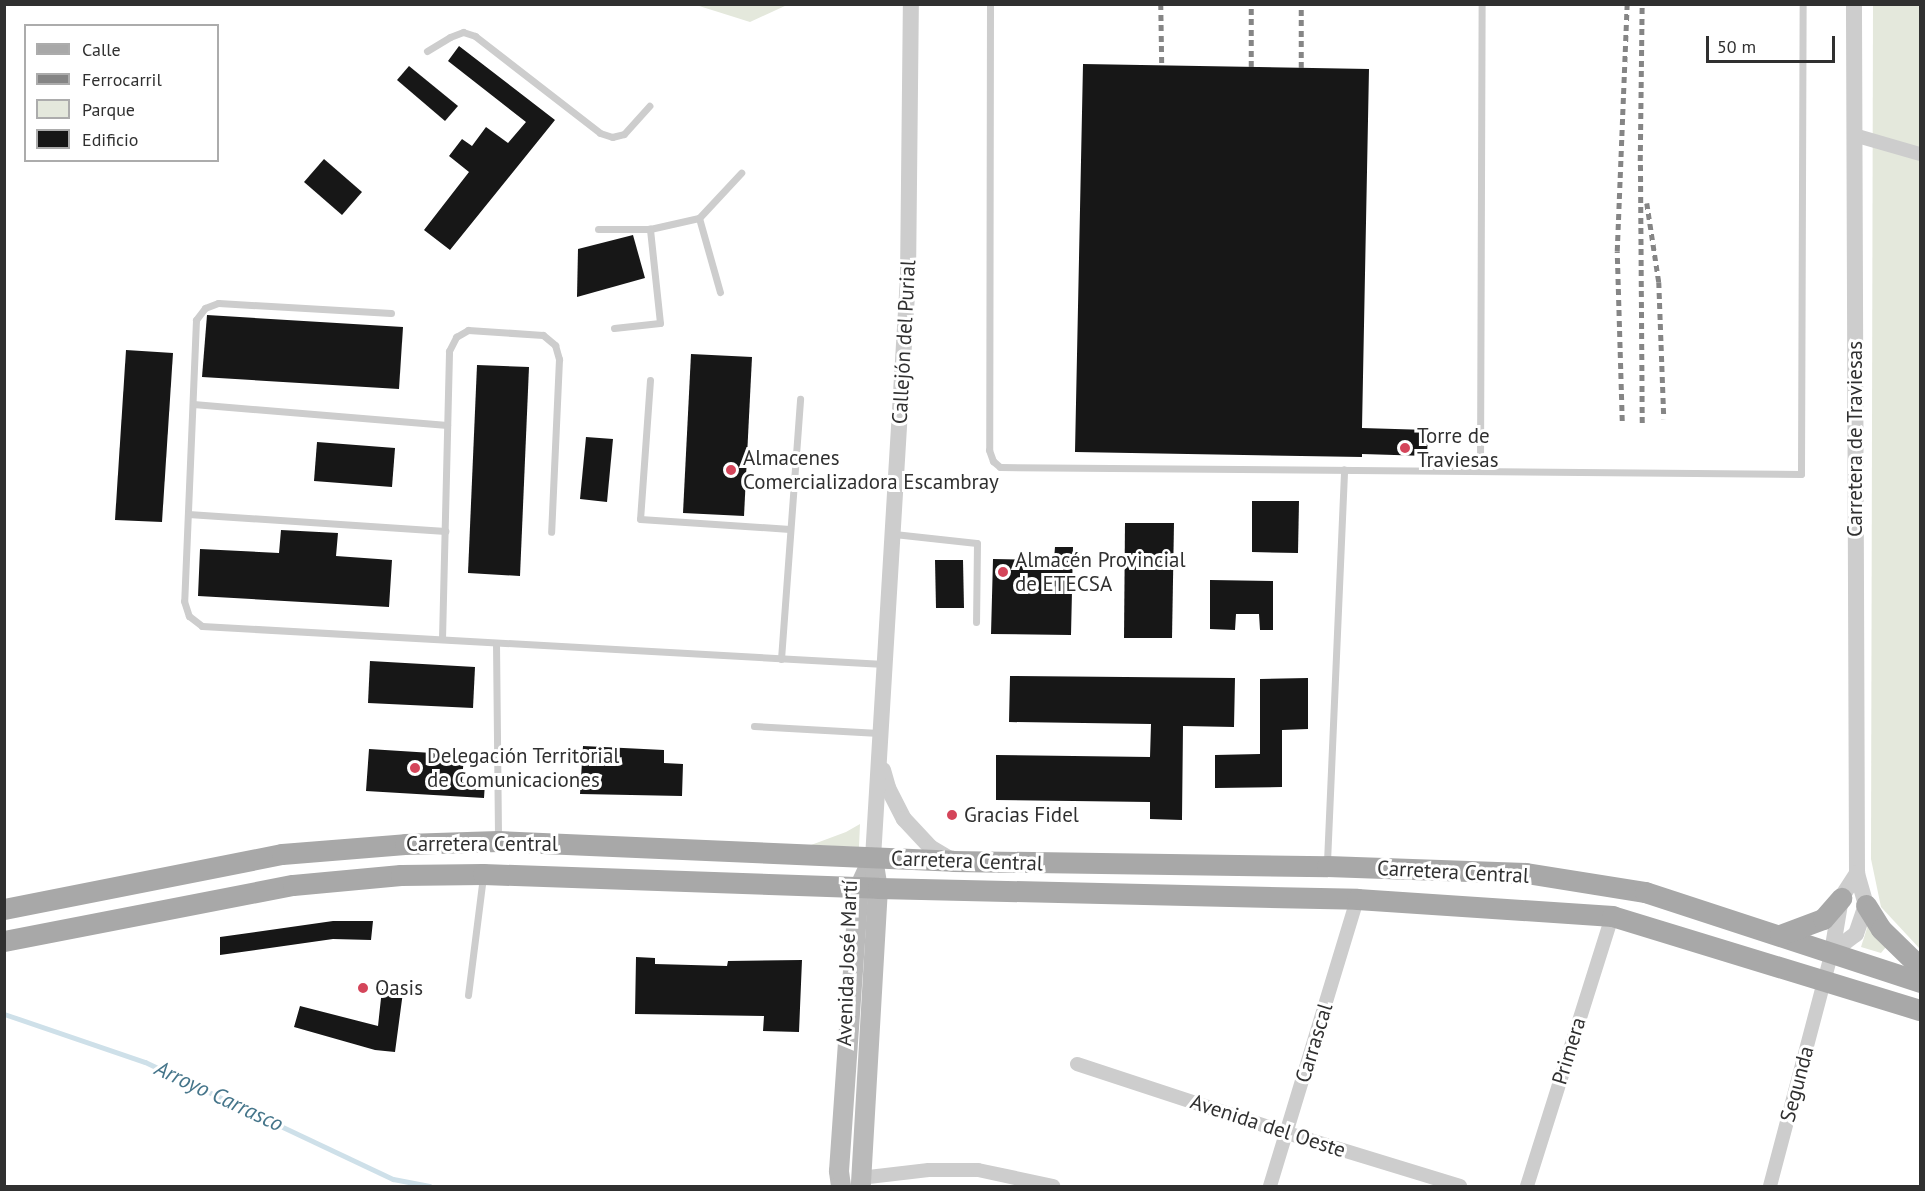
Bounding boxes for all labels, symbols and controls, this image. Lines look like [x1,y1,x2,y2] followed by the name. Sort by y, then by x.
[24,24,219,162] legend
[1709,24,1838,62] scale bar
[1717,35,1756,58] text: 50 m
[82,38,121,61] text: Calle
[82,68,162,91] text: Ferrocarril
[82,98,135,121] text: Parque
[82,128,138,151] text: Edificio
[887,259,921,425] street label: Callejón del Purial
[1842,341,1868,537] street label: Carretera de Traviesas
[1417,423,1499,473] place label: Torre de Traviesas
[1398,441,1412,455] marker: Torre de Traviesas
[743,445,999,495] place label: Almacenes Comercializadora Escambray
[724,463,738,477] marker: Almacenes Comercializadora Escambray
[1015,547,1186,597] place label: Almacén Provincial de ETECSA
[996,565,1010,579] marker: Almacén Provincial de ETECSA
[427,743,620,793] place label: Delegación Territorial de Comunicaciones
[408,761,422,775] marker: Delegación Territorial de Comunicaciones
[964,802,1079,828] place label: Gracias Fidel
[945,808,959,822] marker: Gracias Fidel
[406,831,558,857] street label: Carretera Central
[891,846,1043,876] street label: Carretera Central
[1376,855,1530,889] street label: Carretera Central
[832,879,862,1047] street label: Avenida José Martí
[375,975,423,1001] place label: Oasis
[356,981,370,995] marker: Oasis
[1290,1000,1338,1086] street label: Carrascal
[1547,1014,1591,1088] street label: Primera
[1775,1043,1819,1125] street label: Segunda
[151,1055,287,1137] water label: Arroyo Carrasco
[1187,1089,1349,1163] street label: Avenida del Oeste

